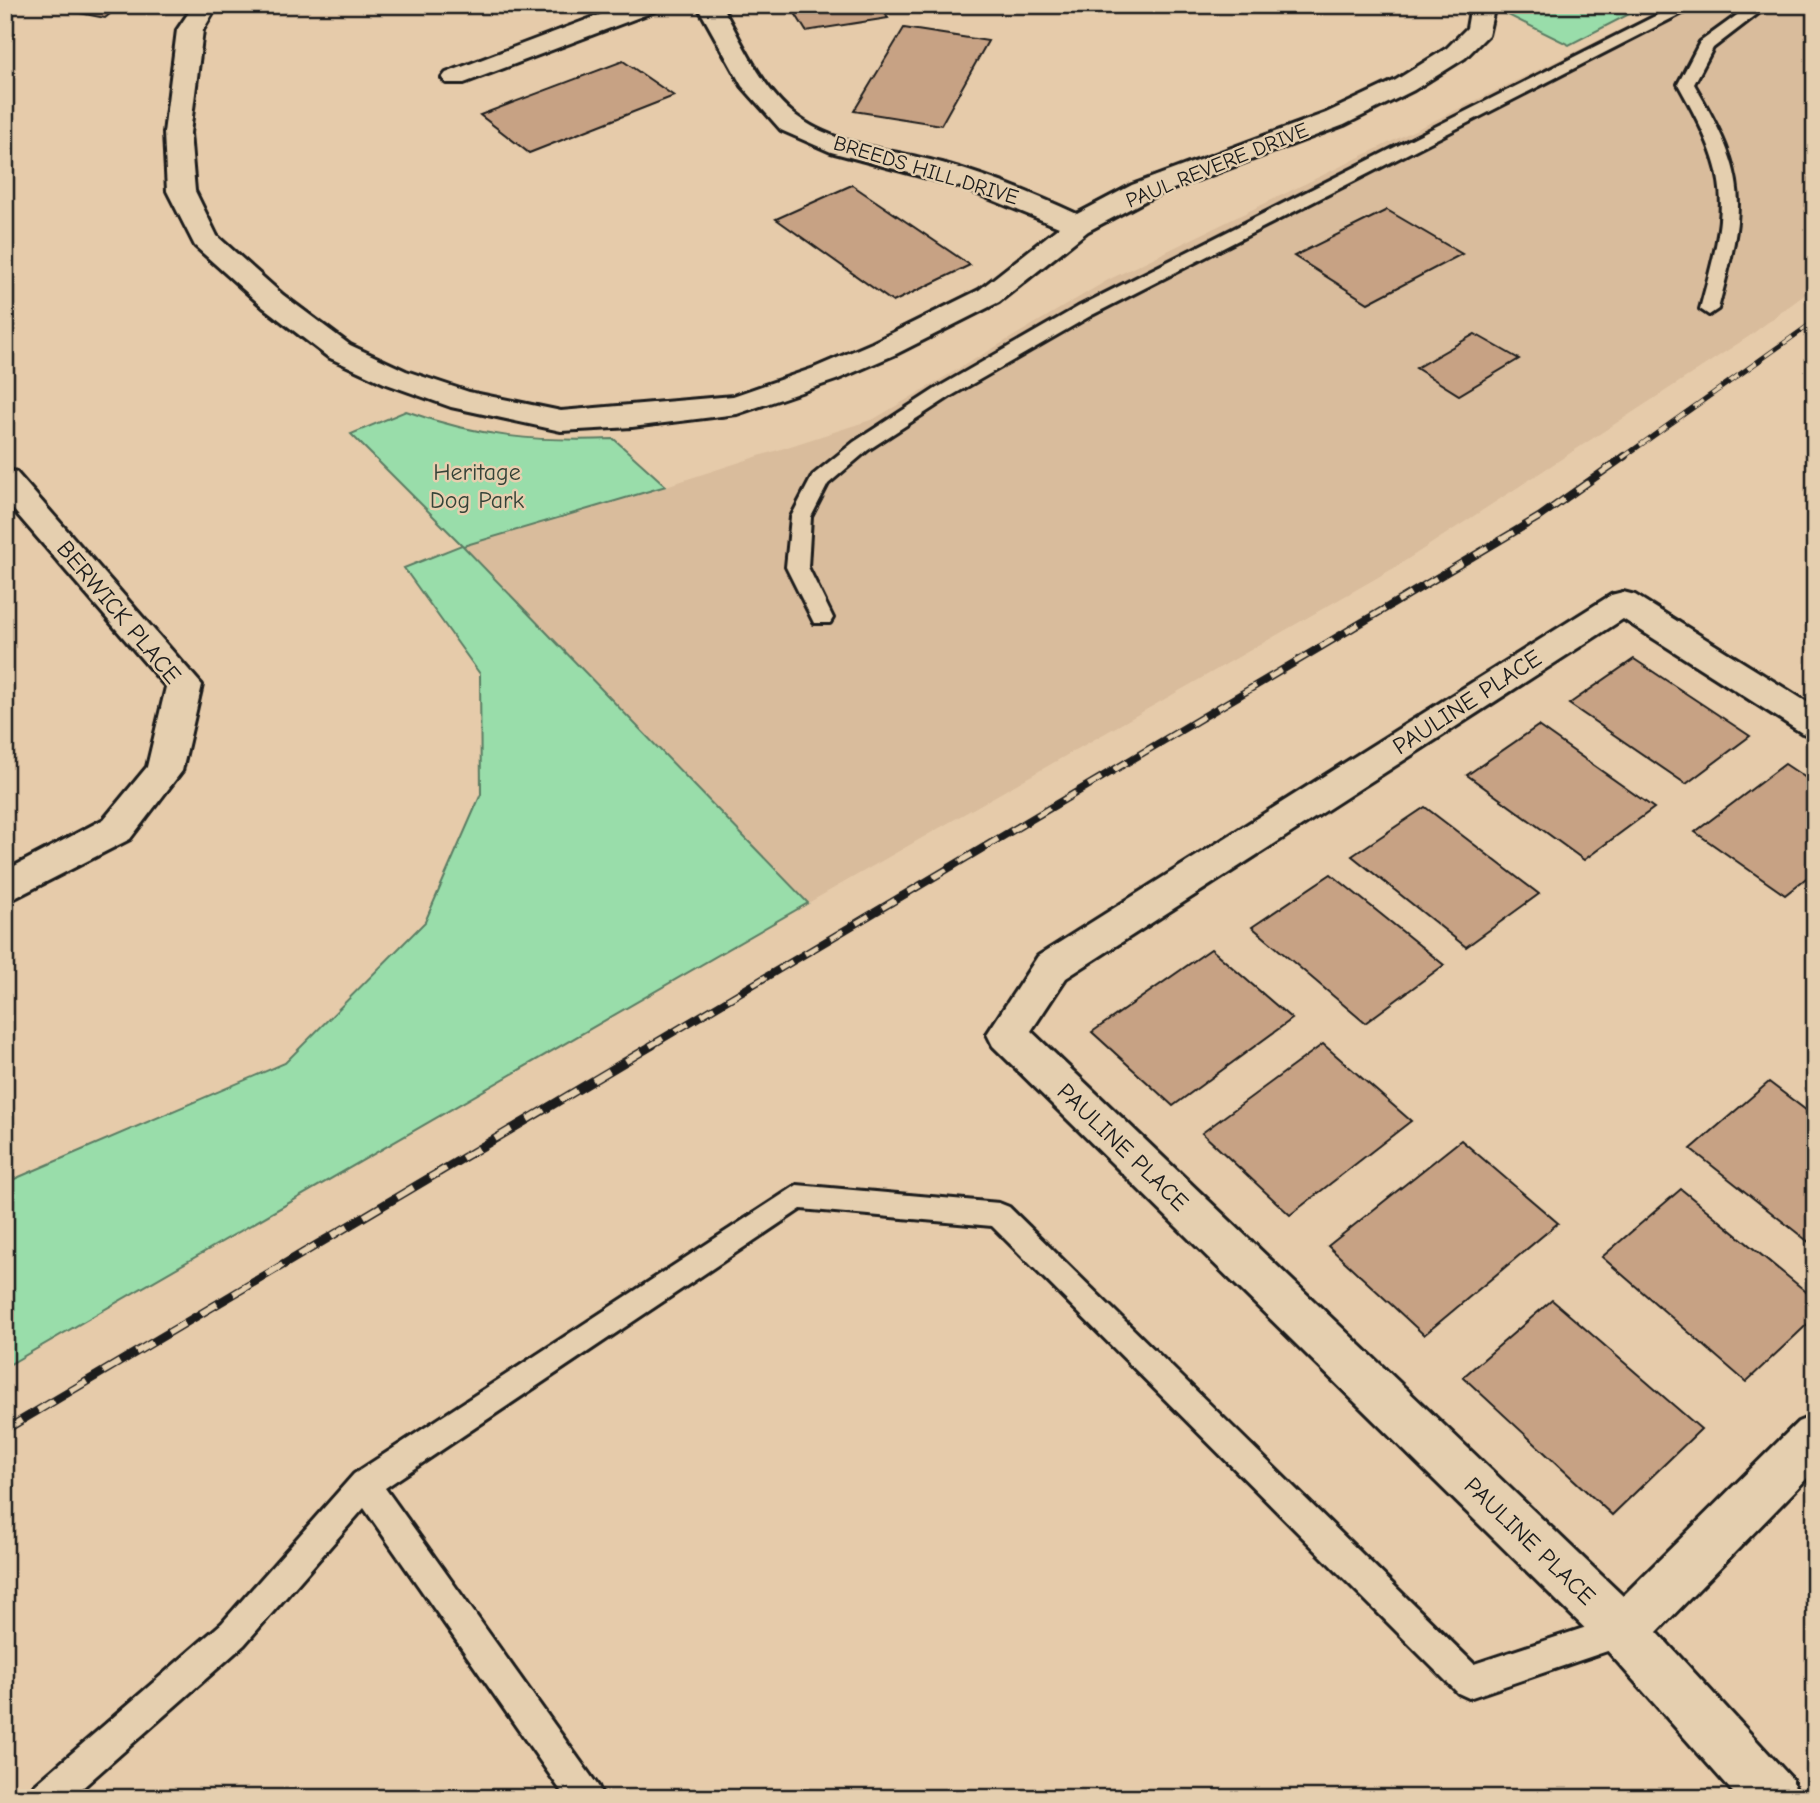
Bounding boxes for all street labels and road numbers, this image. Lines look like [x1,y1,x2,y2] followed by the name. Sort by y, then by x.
[1122,117,1312,213] street label: PAUL REVERE DRIVE
[831,130,1021,210] street label: BREEDS HILL DRIVE
[51,535,187,689] street label: BERWICK PLACE
[1388,644,1546,760] street label: PAULINE PLACE
[1052,1077,1194,1217] street label: PAULINE PLACE
[1459,1471,1601,1611] street label: PAULINE PLACE

